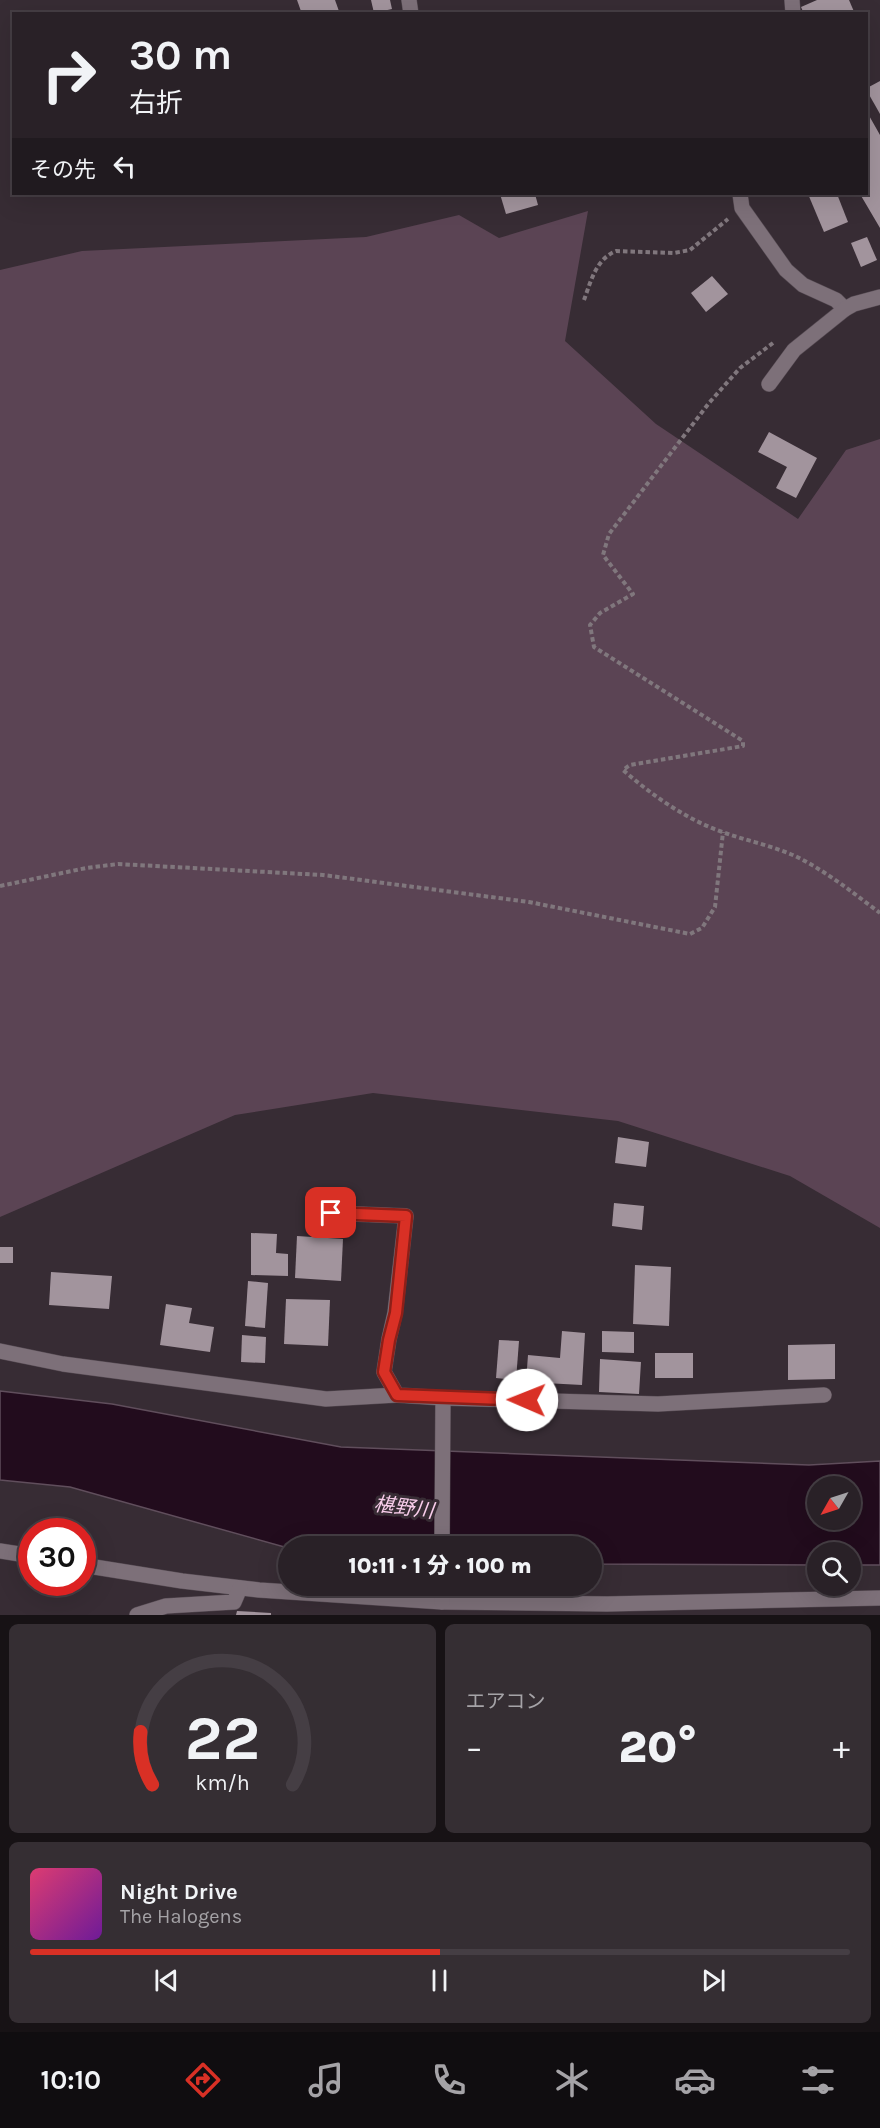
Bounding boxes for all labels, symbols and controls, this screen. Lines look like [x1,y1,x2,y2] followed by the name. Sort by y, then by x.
[129,30,232,80] text: 30 m
[30,36,108,114] icon: right
[129,87,183,119] text: 右折
[108,150,141,183] icon: left
[30,157,96,183] text: その先
[305,1187,356,1238] pin
[314,1196,347,1229] icon: arrive
[495,1368,559,1432] position arrow
[807,1476,861,1530] north arrow
[807,1476,861,1596] map controls
[373,1492,437,1523] water label: 椹野川
[18,1518,96,1596] speed limit sign: 30
[807,1542,861,1596] button: search
[348,1553,532,1579] text: 10:11 · 1 分 · 100 m
[466,1690,546,1713] text: エアコン
[184,1702,260,1775] text: 22
[619,1721,697,1773] text: 20°
[466,1728,483,1766] text: −
[833,1728,850,1766] text: +
[195,1771,249,1796] text: km/h
[120,1879,238,1905] text: Night Drive
[120,1905,242,1928] text: The Halogens
[150,1964,183,1997] icon: previous
[423,1964,456,1997] icon: pause
[697,1964,730,1997] icon: next
[182,2059,224,2101] icon: directions
[305,2059,347,2101] icon: music
[428,2059,470,2101] icon: phone
[551,2059,593,2101] icon: climate
[674,2059,716,2101] icon: car
[797,2059,839,2101] icon: filters
[41,2064,101,2096] text: 10:10

